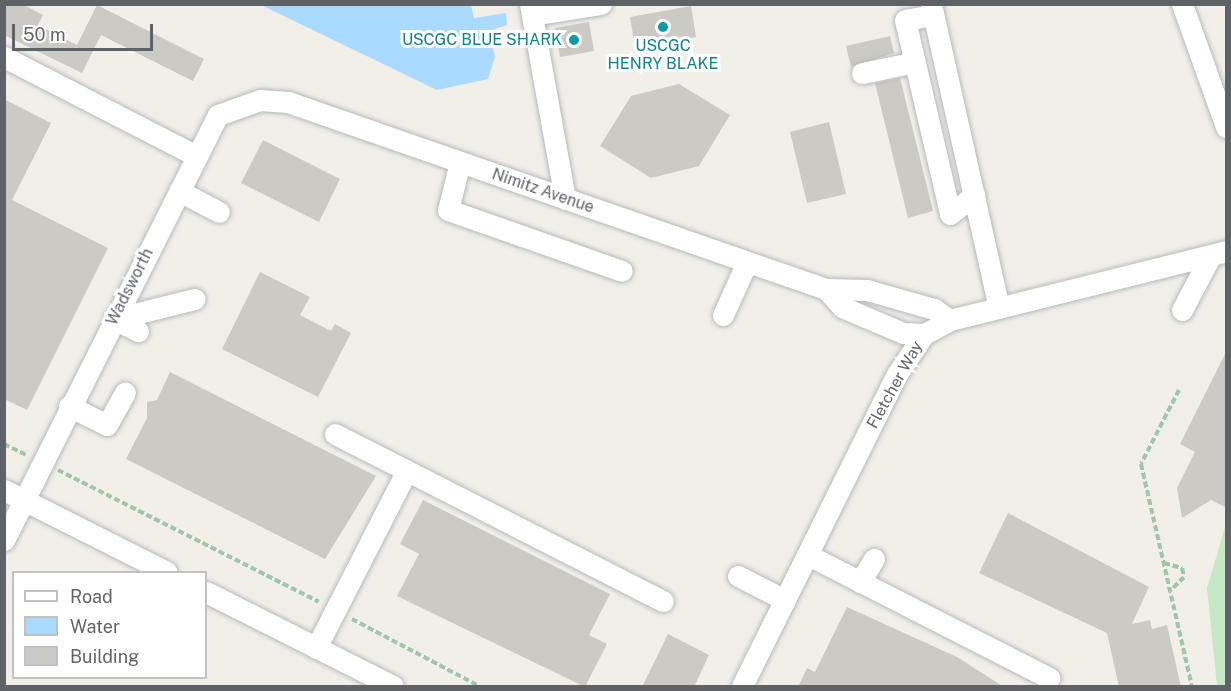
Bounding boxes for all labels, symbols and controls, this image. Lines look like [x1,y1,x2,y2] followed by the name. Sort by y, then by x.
[15,12,156,50] scale bar
[656,20,670,34] marker: USCGC HENRY BLAKE
[23,24,66,45] text: 50 m
[402,30,562,50] place label: USCGC BLUE SHARK
[567,33,581,47] marker: USCGC BLUE SHARK
[607,36,719,74] place label: USCGC HENRY BLAKE
[489,165,597,217] street label: Nimitz Avenue
[102,245,158,329] street label: Wadsworth
[863,338,927,432] street label: Fletcher Way
[12,571,207,679] legend
[70,586,113,607] text: Road
[70,616,120,637] text: Water
[70,646,139,667] text: Building

